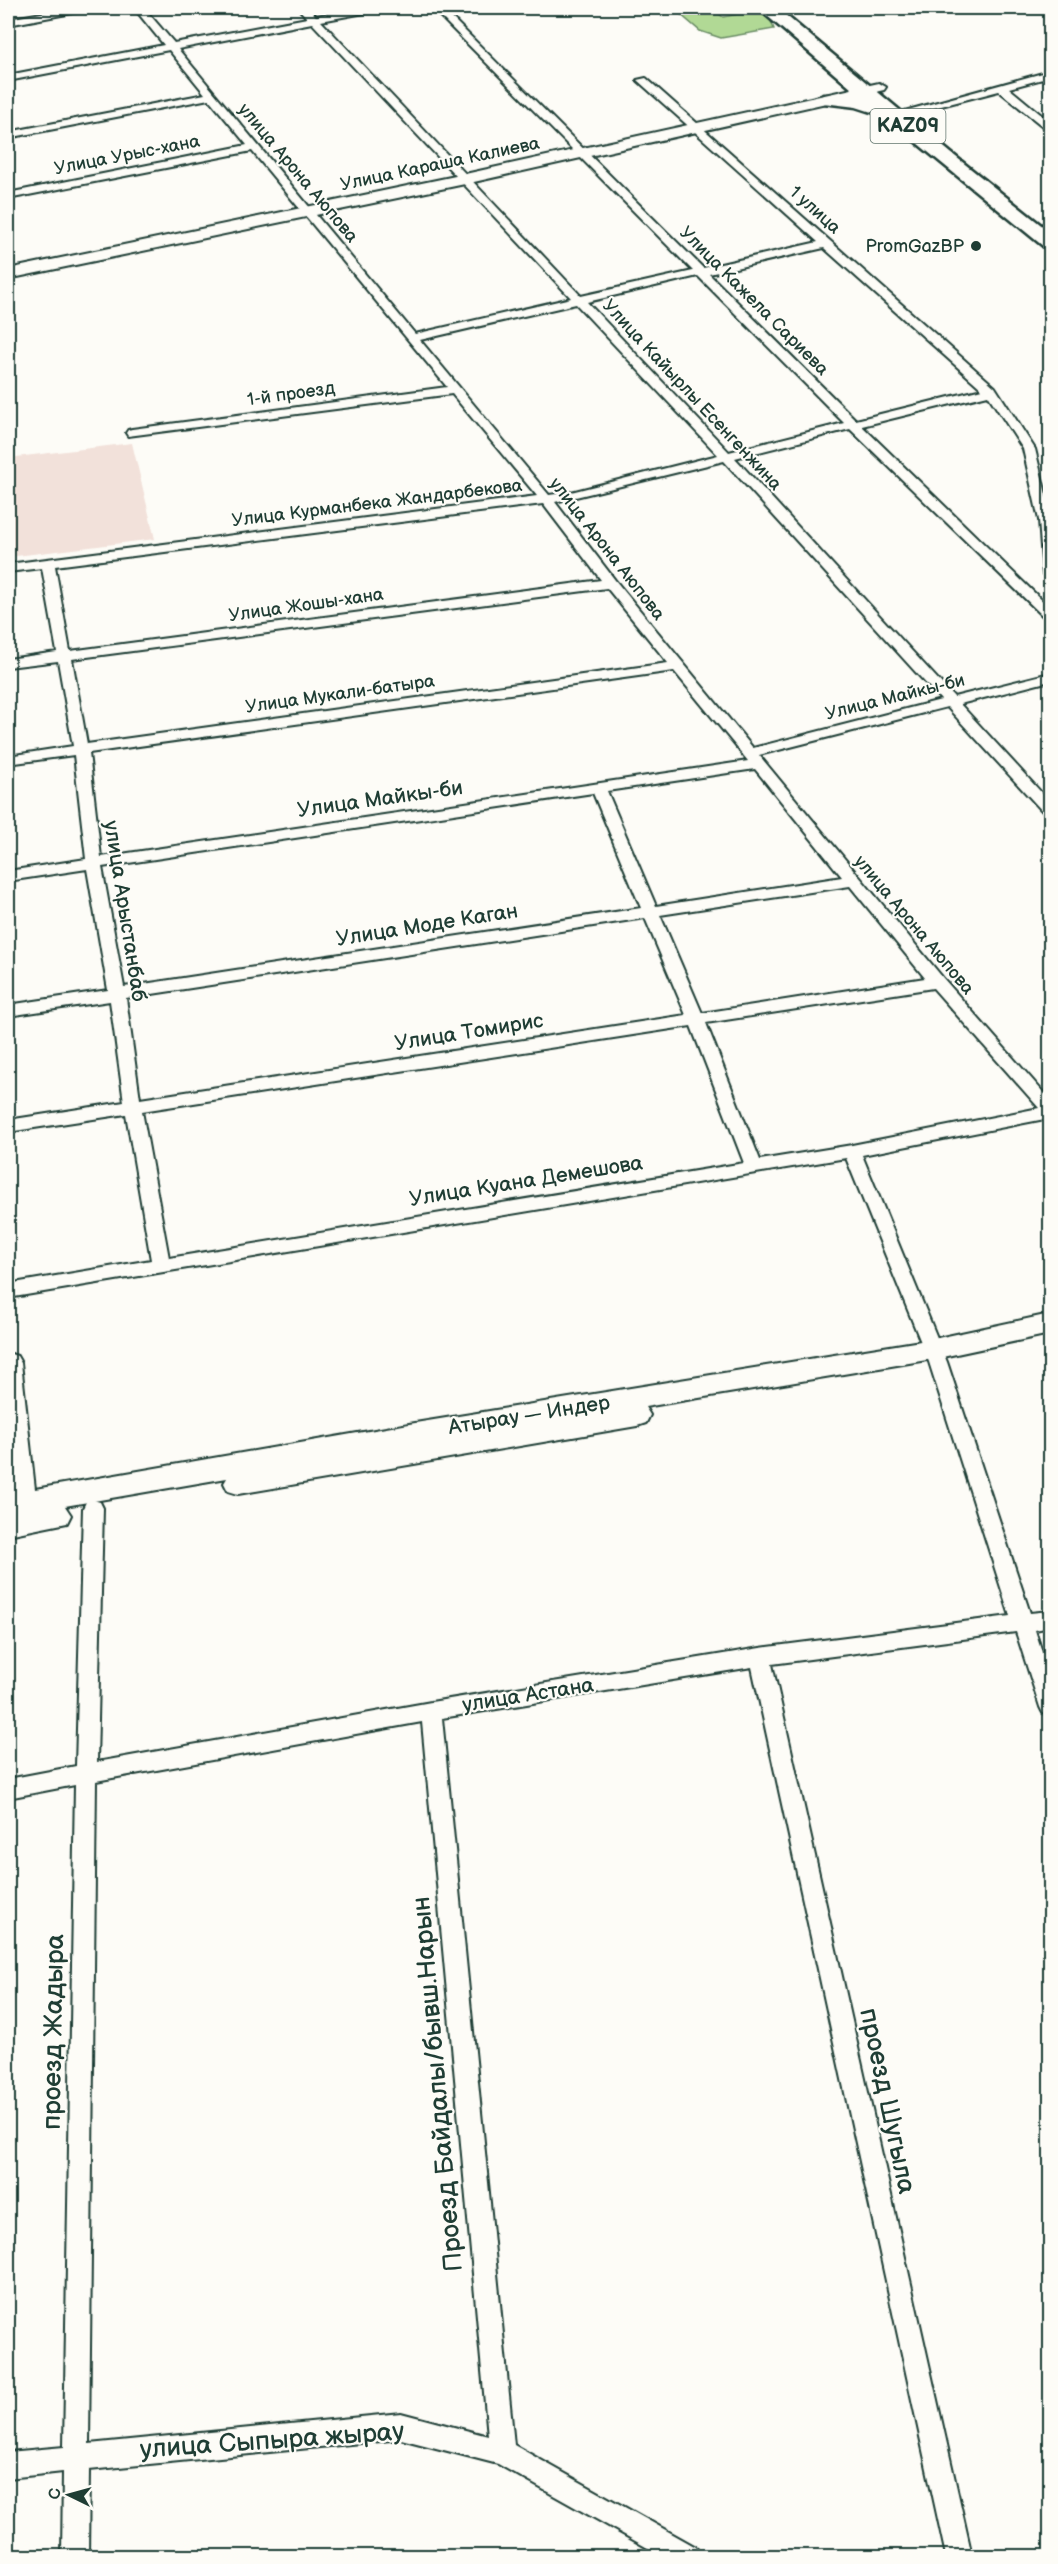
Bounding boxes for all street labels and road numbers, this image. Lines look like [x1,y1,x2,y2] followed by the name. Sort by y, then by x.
[234,99,363,247] street label: улица Арона Аюпова
[870,109,946,143] road number: KAZ09
[52,131,202,179] street label: Улица Урыс-хана
[338,133,542,195] street label: Улица Караша Калиева
[785,182,845,239] street label: 1 улица
[675,222,833,380] street label: Улица Кажела Сариева
[598,295,786,495] street label: Улица Кайырлы Есенгенжина
[246,377,336,411] street label: 1-й проезд
[545,474,669,625] street label: улица Арона Аюпова
[231,475,524,531] street label: Улица Курманбека Жандарбекова
[227,584,385,626] street label: Улица Жошы-хана
[244,670,436,718] street label: Улица Мукали-батыра
[823,670,967,724] street label: Улица Майкы-би
[296,775,464,823] street label: Улица Майкы-би
[98,819,152,1003] street label: улица Арыстанбаб
[850,851,979,999] street label: улица Арона Аюпова
[334,898,520,952] street label: Улица Моде Каган
[393,1008,545,1056] street label: Улица Томирис
[407,1150,645,1212] street label: Улица Куана Демешова
[445,1390,612,1440] street label: Атырау — Индер
[460,1672,596,1718] street label: улица Астана
[406,1895,470,2273] street label: Проезд Байдалы/бывш.Нарын
[37,1934,71,2130] street label: проезд Жадыра
[852,2005,922,2197] street label: проезд Шугыла
[139,2416,405,2466] street label: улица Сыпыра жырау

